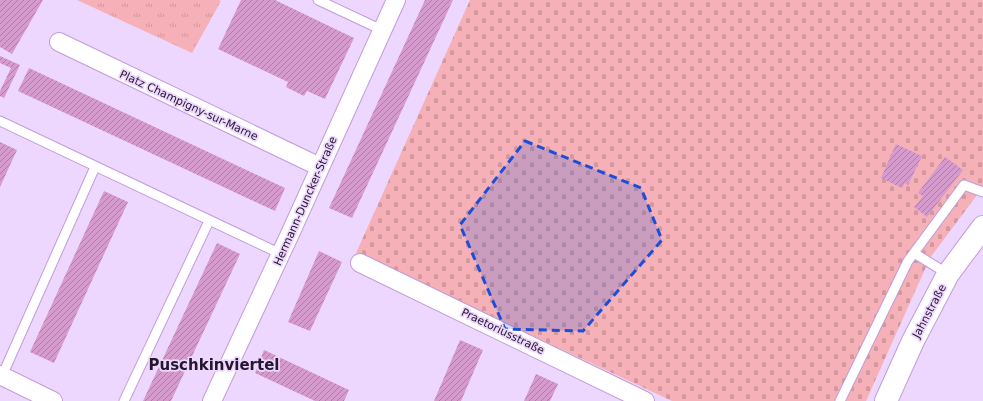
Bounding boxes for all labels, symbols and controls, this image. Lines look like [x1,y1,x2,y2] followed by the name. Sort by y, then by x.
[118,68,260,143] street label: Platz Champigny-sur-Marne
[271,134,340,268] street label: Hermann-Duncker-Straße
[909,282,949,341] street label: Jahnstraße
[459,306,547,357] street label: Praetoriusstraße
[149,356,279,374] district label: Puschkinviertel

